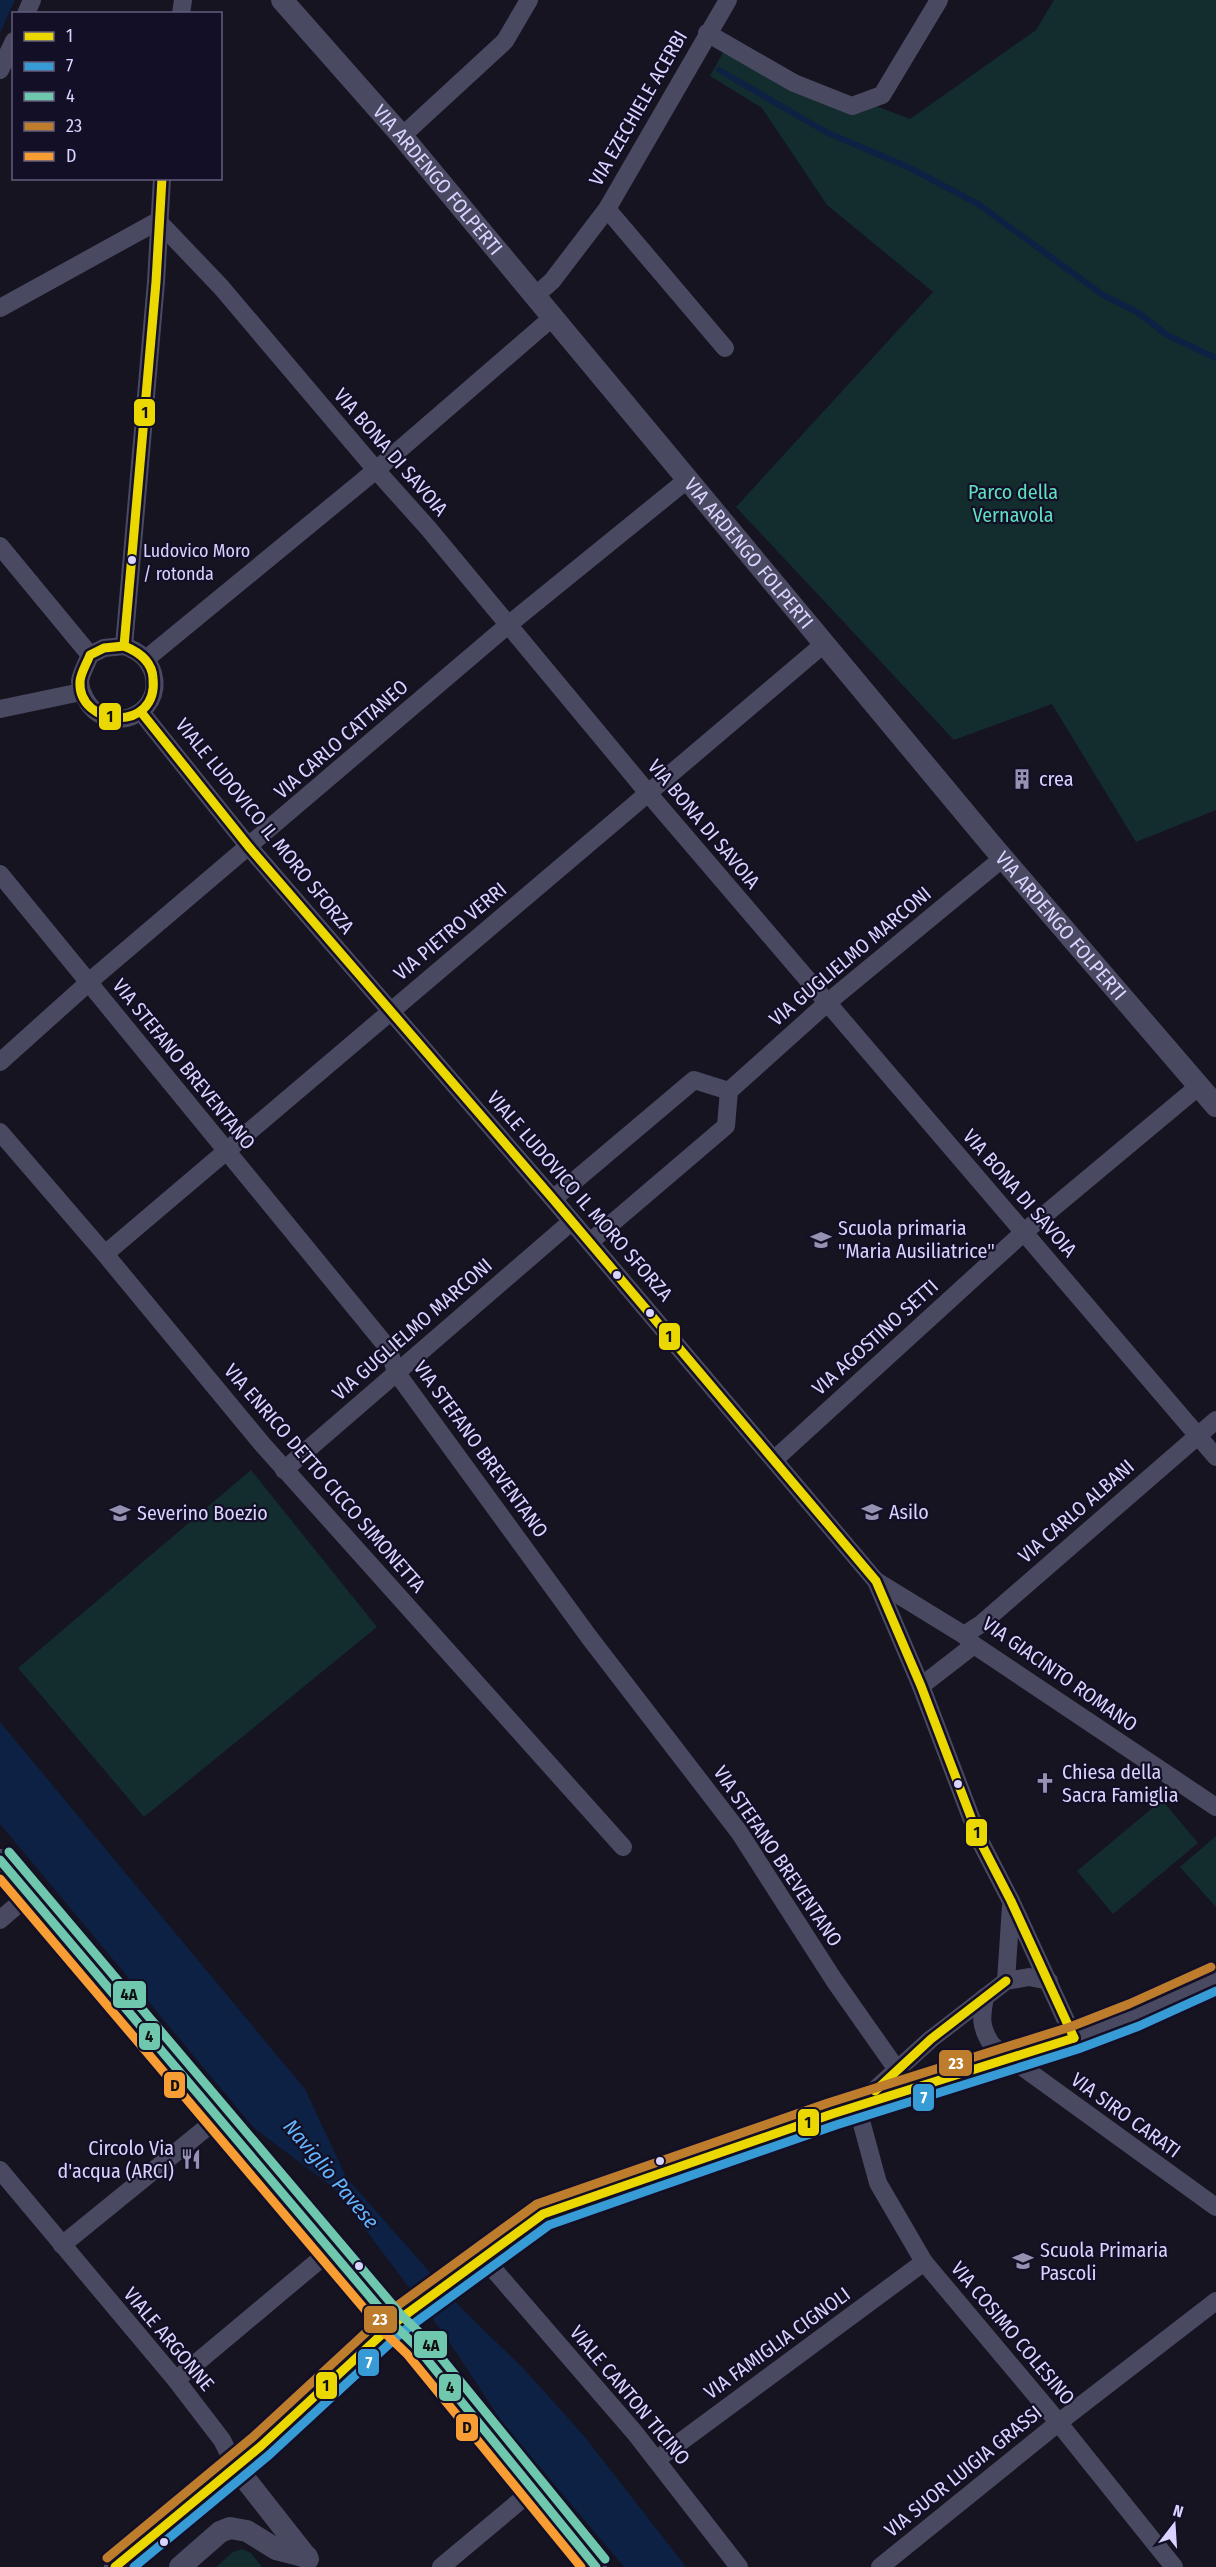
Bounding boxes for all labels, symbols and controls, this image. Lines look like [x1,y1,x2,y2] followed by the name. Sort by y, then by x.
[12,12,222,180] legend
[66,25,73,47] text: 1
[584,26,692,190] street label: VIA EZECHIELE ACERBI
[66,55,73,77] text: 7
[66,85,75,107] text: 4
[368,100,508,260] street label: VIA ARDENGO FOLPERTI
[66,115,82,137] text: 23
[66,145,76,167] text: D
[329,383,453,521] street label: VIA BONA DI SAVOIA
[133,398,156,427] line badge: 1
[142,403,148,422] text: 1
[679,473,819,633] street label: VIA ARDENGO FOLPERTI
[968,480,1058,527] park label: Parco della Vernavola
[143,540,250,585] place label: Ludovico Moro / rotonda
[126,554,138,566] marker: Ludovico Moro / rotonda
[269,675,413,803] street label: VIA CARLO CATTANEO
[98,702,122,731] line badge: 1
[107,707,113,726] text: 1
[171,713,360,939] street label: VIALE LUDOVICO IL MORO SFORZA
[643,754,765,894] street label: VIA BONA DI SAVOIA
[1010,767,1034,791] building icon: crea
[1039,767,1073,791] place label: crea
[990,846,1132,1005] street label: VIA ARDENGO FOLPERTI
[389,877,511,985] street label: VIA PIETRO VERRI
[764,881,936,1031] street label: VIA GUGLIELMO MARCONI
[108,974,260,1154] street label: VIA STEFANO BREVENTANO
[482,1086,678,1306] street label: VIALE LUDOVICO IL MORO SFORZA
[958,1124,1082,1262] street label: VIA BONA DI SAVOIA
[838,1216,995,1263] place label: Scuola primaria "Maria Ausiliatrice"
[809,1228,833,1252] school or university icon: Scuola primaria "Maria Ausiliatrice"
[327,1253,497,1405] street label: VIA GUGLIELMO MARCONI
[611,1269,623,1281] unlabelled marker
[807,1274,943,1400] street label: VIA AGOSTINO SETTI
[644,1307,656,1319] unlabelled marker
[658,1322,681,1351] line badge: 1
[666,1327,672,1346] text: 1
[409,1356,553,1542] street label: VIA STEFANO BREVENTANO
[219,1359,431,1598] street label: VIA ENRICO DETTO CICCO SIMONETTA
[1013,1454,1139,1568] street label: VIA CARLO ALBANI
[860,1500,884,1524] school or university icon: Asilo
[889,1500,929,1524] place label: Asilo
[108,1501,132,1525] school or university icon: Severino Boezio
[137,1501,268,1525] place label: Severino Boezio
[978,1612,1142,1736] street label: VIA GIACINTO ROMANO
[1062,1760,1178,1807] place label: Chiesa della Sacra Famiglia
[709,1761,847,1951] street label: VIA STEFANO BREVENTANO
[1033,1771,1057,1795] church icon: Chiesa della Sacra Famiglia
[952,1778,964,1790] unlabelled marker
[965,1818,988,1847] line badge: 1
[974,1823,980,1842] text: 1
[112,1980,147,2009] line badge: 4A
[121,1985,138,2004] text: 4A
[138,2022,161,2051] line badge: 4
[145,2027,153,2046] text: 4
[938,2049,973,2077] line badge: 23
[948,2054,964,2073] text: 23
[1067,2067,1185,2163] street label: VIA SIRO CARATI
[163,2071,186,2099] line badge: D
[170,2076,180,2095] text: D
[912,2083,935,2112] line badge: 7
[921,2088,928,2107] text: 7
[797,2108,820,2137] line badge: 1
[805,2113,811,2132] text: 1
[278,2114,384,2234] water label: Naviglio Pavese
[57,2136,174,2183] place label: Circolo Via d'acqua (ARCI)
[179,2147,203,2171] restaurant icon: Circolo Via d'acqua (ARCI)
[654,2155,666,2167] unlabelled marker
[1040,2238,1168,2285] place label: Scuola Primaria Pascoli
[1011,2249,1035,2273] school or university icon: Scuola Primaria Pascoli
[946,2256,1080,2410] street label: VIA COSIMO COLESINO
[353,2260,365,2272] unlabelled marker
[119,2282,219,2396] street label: VIALE ARGONNE
[699,2282,855,2404] street label: VIA FAMIGLIA CIGNOLI
[363,2305,398,2334] line badge: 23
[372,2310,388,2329] text: 23
[565,2321,695,2469] street label: VIALE CANTON TICINO
[413,2330,448,2359] line badge: 4A
[423,2336,440,2355] text: 4A
[357,2348,380,2377] line badge: 7
[366,2353,373,2372] text: 7
[315,2371,338,2400] line badge: 1
[438,2373,462,2402] line badge: 4
[323,2376,329,2395] text: 1
[446,2378,454,2397] text: 4
[879,2400,1047,2542] street label: VIA SUOR LUIGIA GRASSI
[455,2413,479,2442] line badge: D
[462,2418,472,2437] text: D
[1144,2495,1204,2555] north arrow
[1171,2501,1186,2522] text: N
[158,2536,170,2548] unlabelled marker

